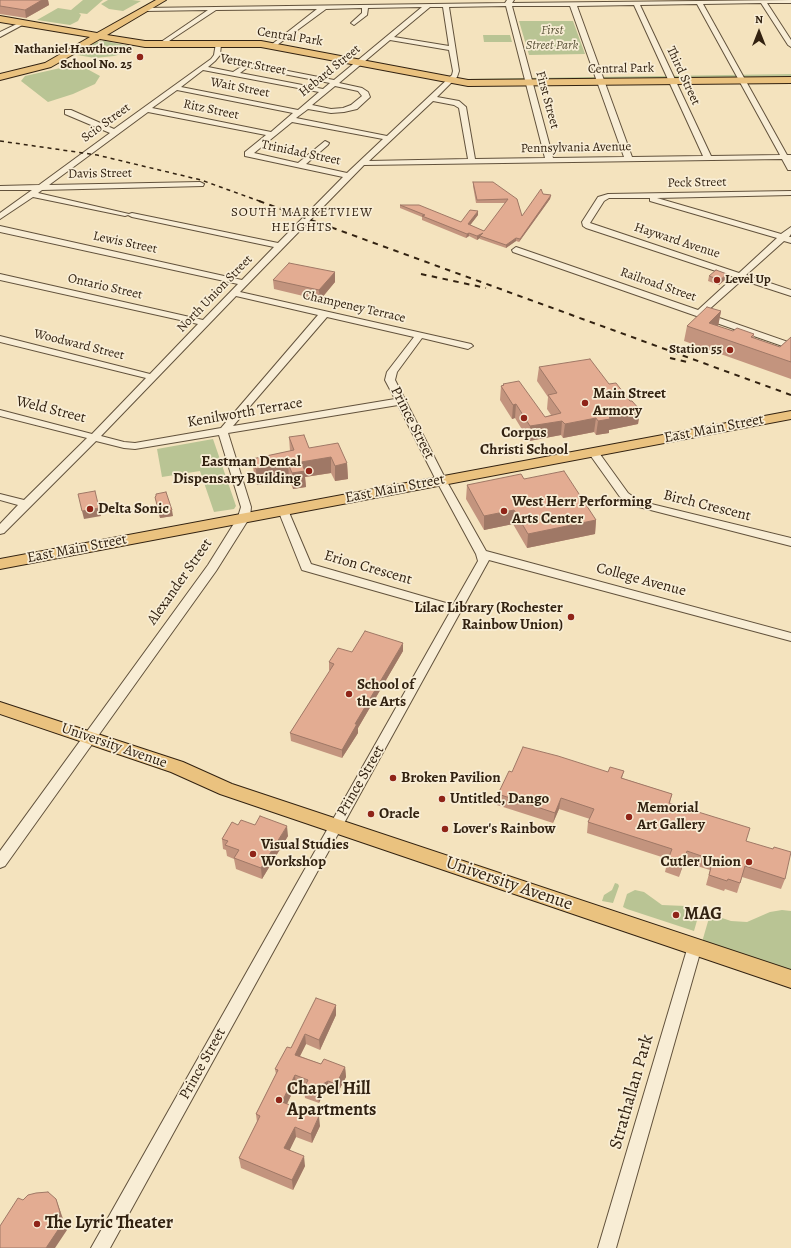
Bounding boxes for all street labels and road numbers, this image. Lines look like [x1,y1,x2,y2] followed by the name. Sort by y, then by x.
[256,24,324,50] street label: Central Park
[296,42,364,100] street label: Hebard Street
[663,44,703,108] street label: Third Street
[219,51,287,79] street label: Vetter Street
[588,61,654,77] street label: Central Park
[532,69,562,131] street label: First Street
[209,75,271,101] street label: Wait Street
[182,97,240,123] street label: Ritz Street
[78,100,134,146] street label: Scio Street
[260,137,342,169] street label: Trinidad Street
[521,139,631,157] street label: Pennsylvania Avenue
[68,166,132,182] street label: Davis Street
[667,175,727,191] street label: Peck Street
[632,220,722,262] street label: Hayward Avenue
[92,229,158,257] street label: Lewis Street
[174,252,256,336] street label: North Union Street
[618,265,698,305] street label: Railroad Street
[66,271,144,303] street label: Ontario Street
[301,288,407,326] street label: Champeney Terrace
[32,326,126,364] street label: Woodward Street
[386,384,438,462] street label: Prince Street
[14,393,88,427] street label: Weld Street
[186,394,304,432] street label: Kenilworth Terrace
[663,410,765,448] street label: East Main Street
[344,470,446,508] street label: East Main Street
[661,486,753,526] street label: Birch Crescent
[26,530,128,568] street label: East Main Street
[144,535,216,629] street label: Alexander Street
[322,547,414,589] street label: Erion Crescent
[594,559,688,601] street label: College Avenue
[59,719,169,773] street label: University Avenue
[333,742,389,820] street label: Prince Street
[443,852,575,916] street label: University Avenue
[176,1025,230,1103] street label: Prince Street
[605,1032,659,1152] street label: Strathallan Park

